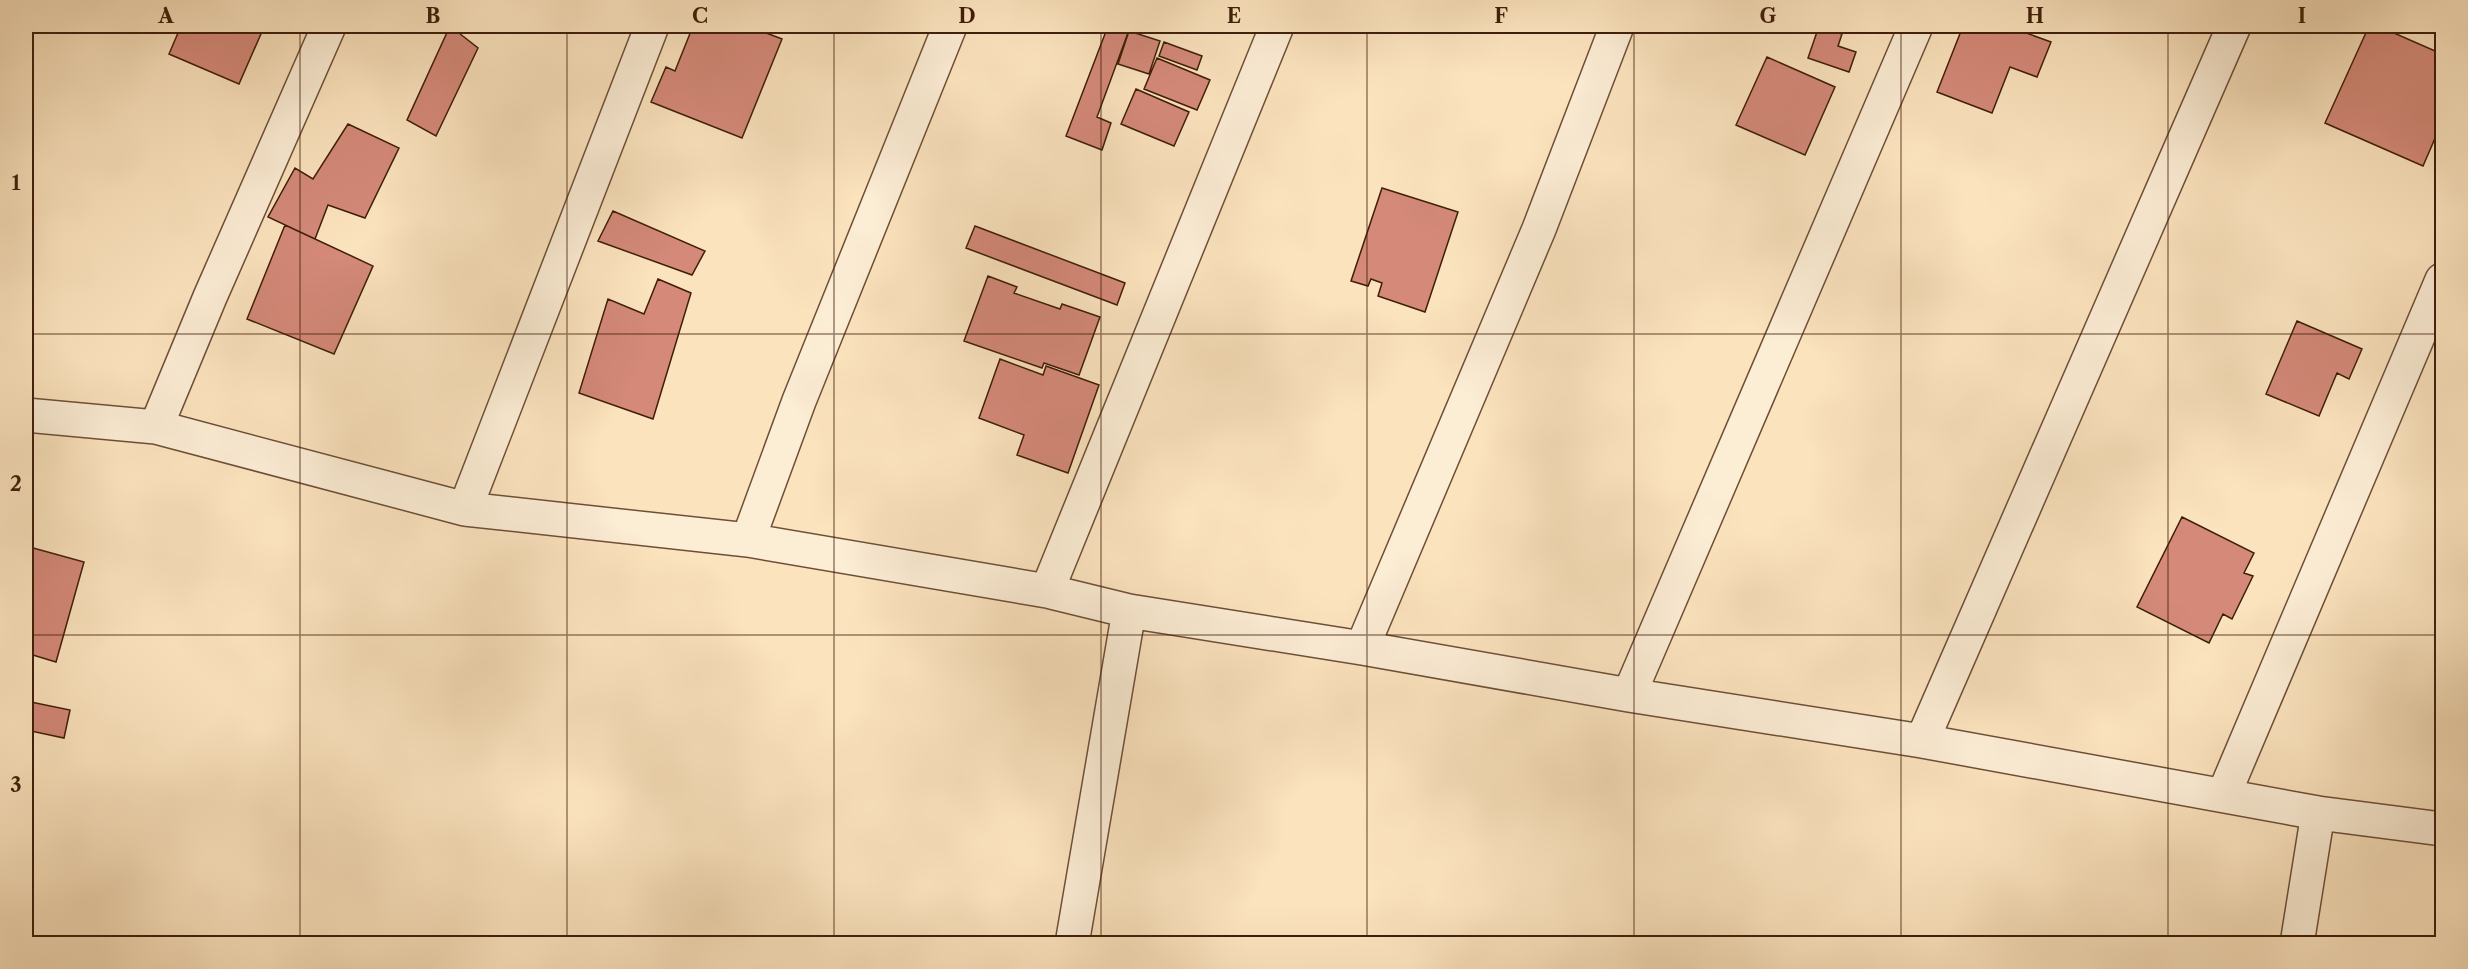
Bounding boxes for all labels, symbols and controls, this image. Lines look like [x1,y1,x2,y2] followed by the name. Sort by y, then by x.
[157,4,174,28] text: A
[426,4,441,28] text: B
[692,4,708,28] text: C
[958,4,976,28] text: D
[1227,4,1241,28] text: E
[1494,4,1508,28] text: F
[1760,4,1777,28] text: G
[2026,4,2044,28] text: H
[2298,4,2306,28] text: I
[12,171,21,195] text: 1
[10,472,22,496] text: 2
[10,773,22,797] text: 3

